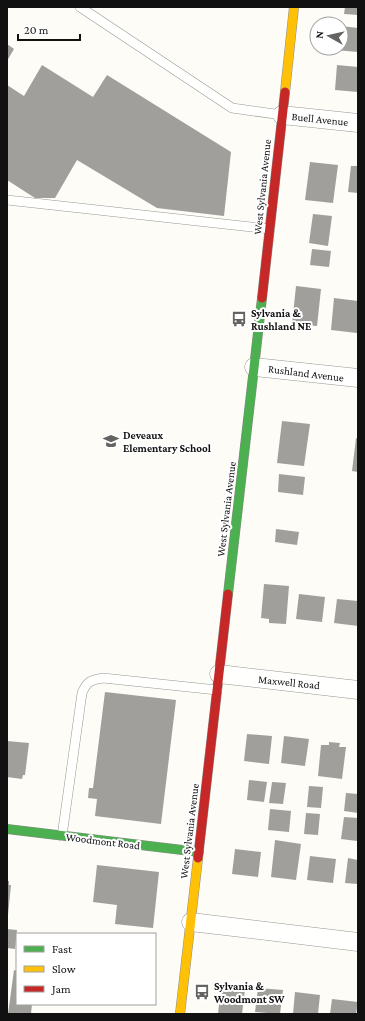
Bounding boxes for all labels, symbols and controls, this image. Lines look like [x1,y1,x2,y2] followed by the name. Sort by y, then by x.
[18,16,80,42] scale bar
[309,16,349,56] north arrow
[24,23,49,37] text: 20 m
[313,30,326,39] text: N
[291,110,349,128] street label: Buell Avenue
[251,139,274,235] street label: West Sylvania Avenue
[251,307,312,332] place label: Sylvania & Rushland NE
[230,310,248,328] bus stop icon: Sylvania & Rushland NE
[267,362,345,384] street label: Rushland Avenue
[123,429,212,454] place label: Deveaux Elementary School
[102,432,120,450] school or university icon: Deveaux Elementary School
[214,461,239,557] street label: West Sylvania Avenue
[257,673,321,691] street label: Maxwell Road
[177,783,202,879] street label: West Sylvania Avenue
[65,831,141,852] street label: Woodmont Road
[16,933,156,1005] legend
[52,942,73,956] text: Fast
[52,962,76,976] text: Slow
[213,980,285,1005] place label: Sylvania & Woodmont SW
[51,982,71,996] text: Jam
[193,983,211,1001] bus stop icon: Sylvania & Woodmont SW

